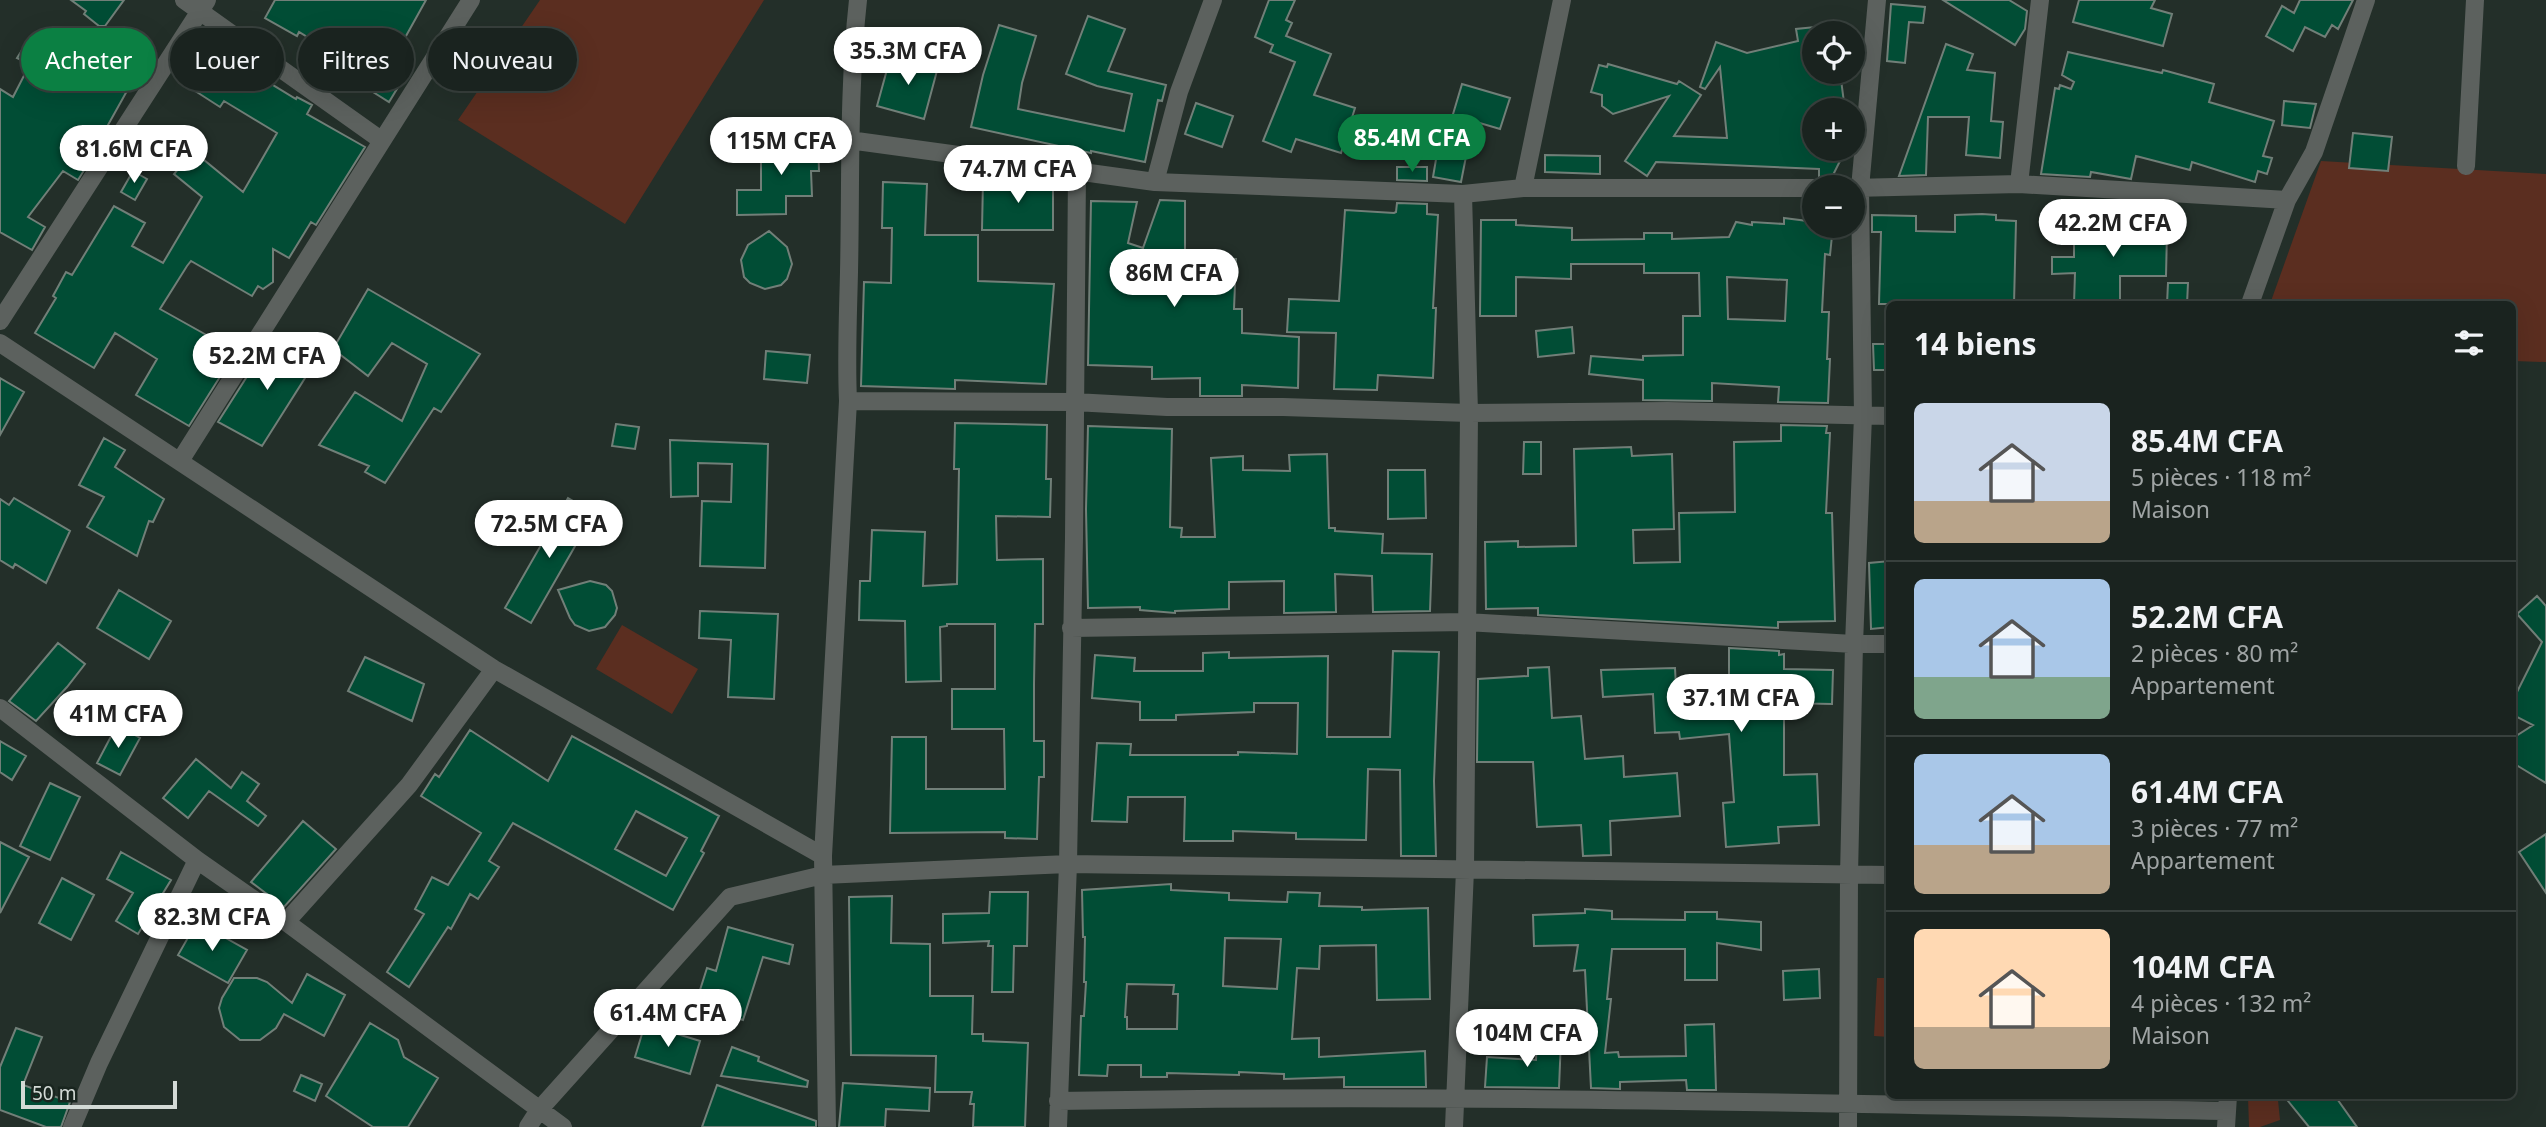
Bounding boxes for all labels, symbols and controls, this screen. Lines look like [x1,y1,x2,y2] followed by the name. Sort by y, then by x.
[1802,21,1865,238] map controls
[1802,21,1865,84] button: locate
[21,28,156,91] chip: Acheter
[170,28,284,91] chip: Louer
[298,28,414,91] chip: Filtres
[428,28,577,91] chip: Nouveau
[828,28,988,87] pin: 35.3M CFA
[850,34,966,66] text: 35.3M CFA
[1802,98,1865,161] button: +
[1332,114,1492,174] pin: 85.4M CFA
[709,118,853,177] pin: 115M CFA
[1354,121,1470,153] text: 85.4M CFA
[726,124,836,156] text: 115M CFA
[54,125,214,185] pin: 81.6M CFA
[76,132,192,164] text: 81.6M CFA
[938,146,1098,205] pin: 74.7M CFA
[960,152,1076,184] text: 74.7M CFA
[1802,175,1865,238] button: −
[2033,200,2193,259] pin: 42.2M CFA
[2055,206,2171,238] text: 42.2M CFA
[1109,250,1239,309] pin: 86M CFA
[1126,256,1222,288] text: 86M CFA
[1914,323,2037,364] text: 14 biens
[2450,324,2488,362] icon: filters
[187,332,347,392] pin: 52.2M CFA
[209,339,325,371] text: 52.2M CFA
[2131,420,2283,461] text: 85.4M CFA
[1970,431,2054,515] icon: home
[2131,461,2311,493] text: 5 pièces · 118 m²
[2131,493,2210,525] text: Maison
[469,500,629,560] pin: 72.5M CFA
[491,507,607,539] text: 72.5M CFA
[2131,596,2283,637] text: 52.2M CFA
[1970,607,2054,691] icon: home
[2131,637,2298,669] text: 2 pièces · 80 m²
[2131,669,2275,701] text: Appartement
[1661,674,1821,734] pin: 37.1M CFA
[1683,681,1799,713] text: 37.1M CFA
[53,690,183,750] pin: 41M CFA
[70,697,166,729] text: 41M CFA
[2131,771,2283,812] text: 61.4M CFA
[1970,782,2054,866] icon: home
[2131,812,2298,844] text: 3 pièces · 77 m²
[2131,844,2275,876] text: Appartement
[132,894,292,953] pin: 82.3M CFA
[154,900,270,932] text: 82.3M CFA
[2131,946,2274,987] text: 104M CFA
[1970,957,2054,1041] icon: home
[2131,987,2311,1019] text: 4 pièces · 132 m²
[588,990,748,1049] pin: 61.4M CFA
[610,996,726,1028] text: 61.4M CFA
[1455,1010,1599,1069] pin: 104M CFA
[1472,1016,1582,1048] text: 104M CFA
[2131,1019,2210,1051] text: Maison
[21,1078,177,1110] scale bar
[32,1080,76,1106] text: 50 m

